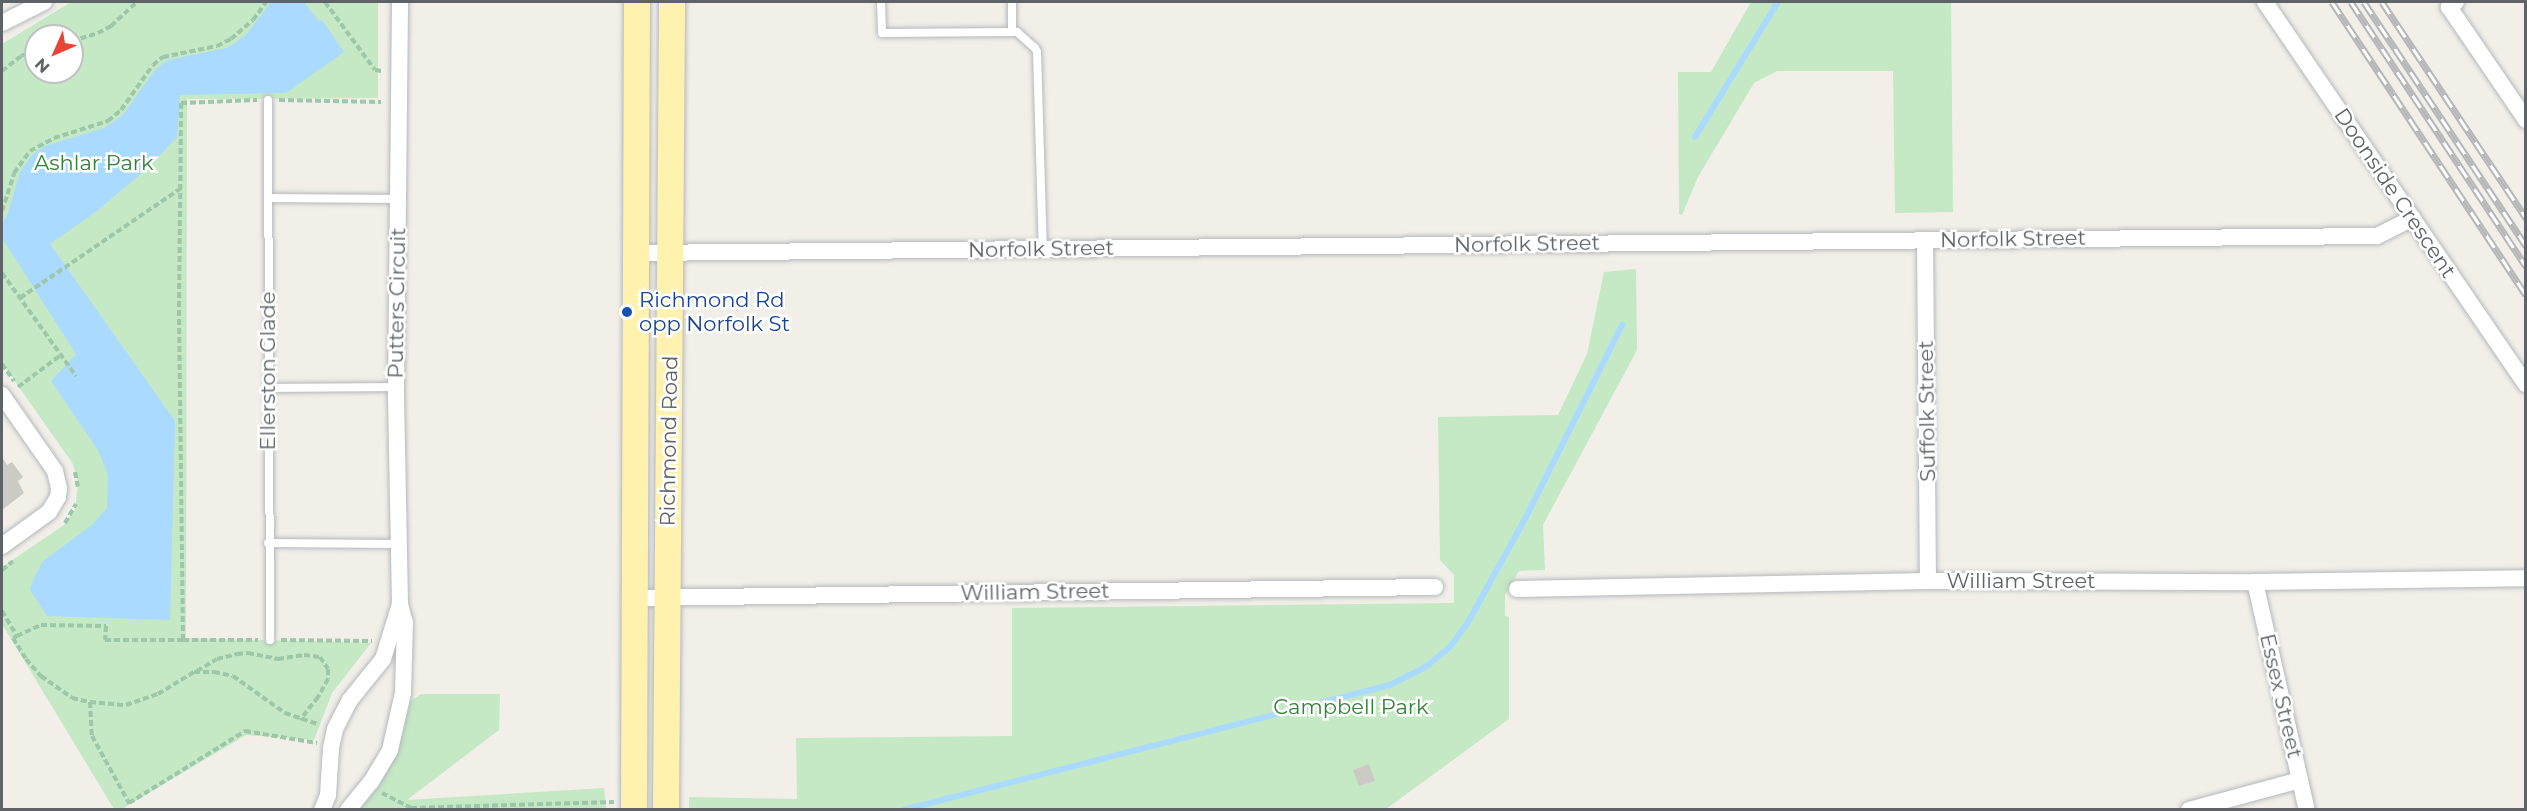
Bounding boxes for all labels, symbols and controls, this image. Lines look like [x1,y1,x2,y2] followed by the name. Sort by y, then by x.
[24,24,84,84] north arrow
[31,54,54,77] text: N
[2329,103,2461,283] street label: Doonside Crescent
[34,150,154,176] park label: Ashlar Park
[1940,225,2086,253] street label: Norfolk Street
[383,227,411,379] street label: Putters Circuit
[1454,230,1600,258] street label: Norfolk Street
[968,235,1114,263] street label: Norfolk Street
[639,287,790,337] place label: Richmond Rd opp Norfolk St
[255,292,281,450] street label: Ellerston Glade
[620,305,634,319] marker: Richmond Rd opp Norfolk St
[1913,340,1941,482] street label: Suffolk Street
[655,355,683,527] street label: Richmond Road
[1946,568,2096,594] street label: William Street
[960,578,1110,606] street label: William Street
[2254,631,2308,761] street label: Essex Street
[1273,694,1429,720] park label: Campbell Park

